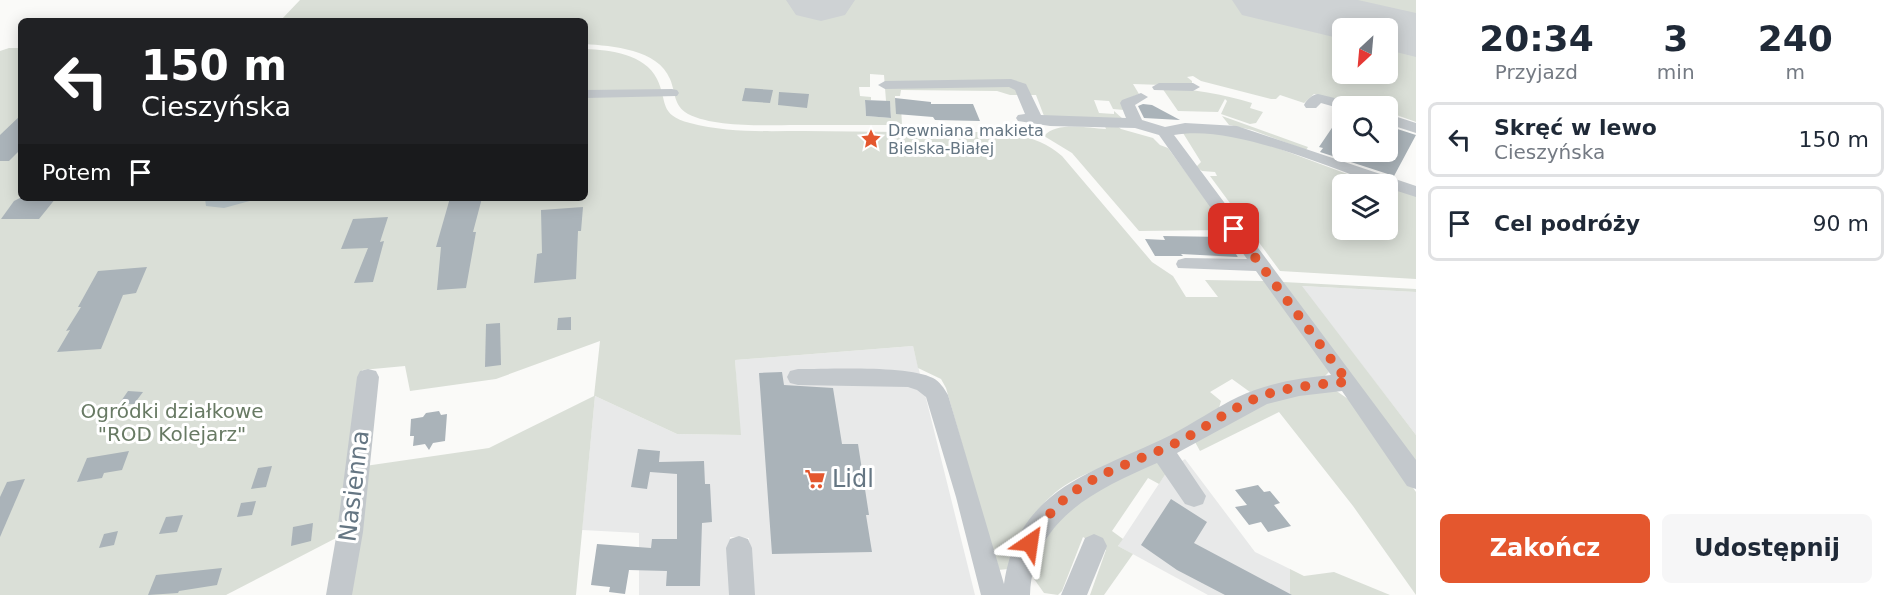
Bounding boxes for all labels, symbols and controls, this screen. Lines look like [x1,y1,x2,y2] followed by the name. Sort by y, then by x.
[1332,18,1398,84] north arrow
[1332,18,1398,240] map controls
[1479,18,1594,59] text: 20:34
[1663,18,1688,59] text: 3
[1758,18,1833,59] text: 240
[141,41,287,90] text: 150 m
[42,42,120,120] icon: left
[1495,60,1578,84] text: Przyjazd
[1657,60,1695,84] text: min
[1786,60,1805,84] text: m
[141,91,291,122] text: Cieszyńska
[1332,96,1398,162] button: search
[1494,115,1657,140] text: Skręć w lewo
[888,121,1044,158] place label: Drewniana makieta Bielska-Białej
[1443,123,1476,156] icon: left
[859,127,883,151] place icon: Drewniana makieta Bielska-Białej
[1799,127,1869,152] text: 150 m
[1494,140,1605,164] text: Cieszyńska
[124,156,157,189] icon: arrive
[42,160,112,185] text: Potem
[1332,174,1398,240] button: layers
[1208,203,1259,254] pin
[1443,207,1476,240] icon: arrive
[1494,211,1640,236] text: Cel podróży
[1813,211,1869,236] text: 90 m
[1217,212,1250,245] icon: arrive
[80,399,264,446] park label: Ogródki działkowe "ROD Kolejarz"
[333,429,375,543] street label: Nasienna
[832,465,874,493] place label: Lidl
[803,467,827,491] supermarket icon: Lidl
[998,511,1062,575] position arrow
[1440,514,1650,583] button: Zakończ
[1662,514,1872,583] button: Udostępnij

